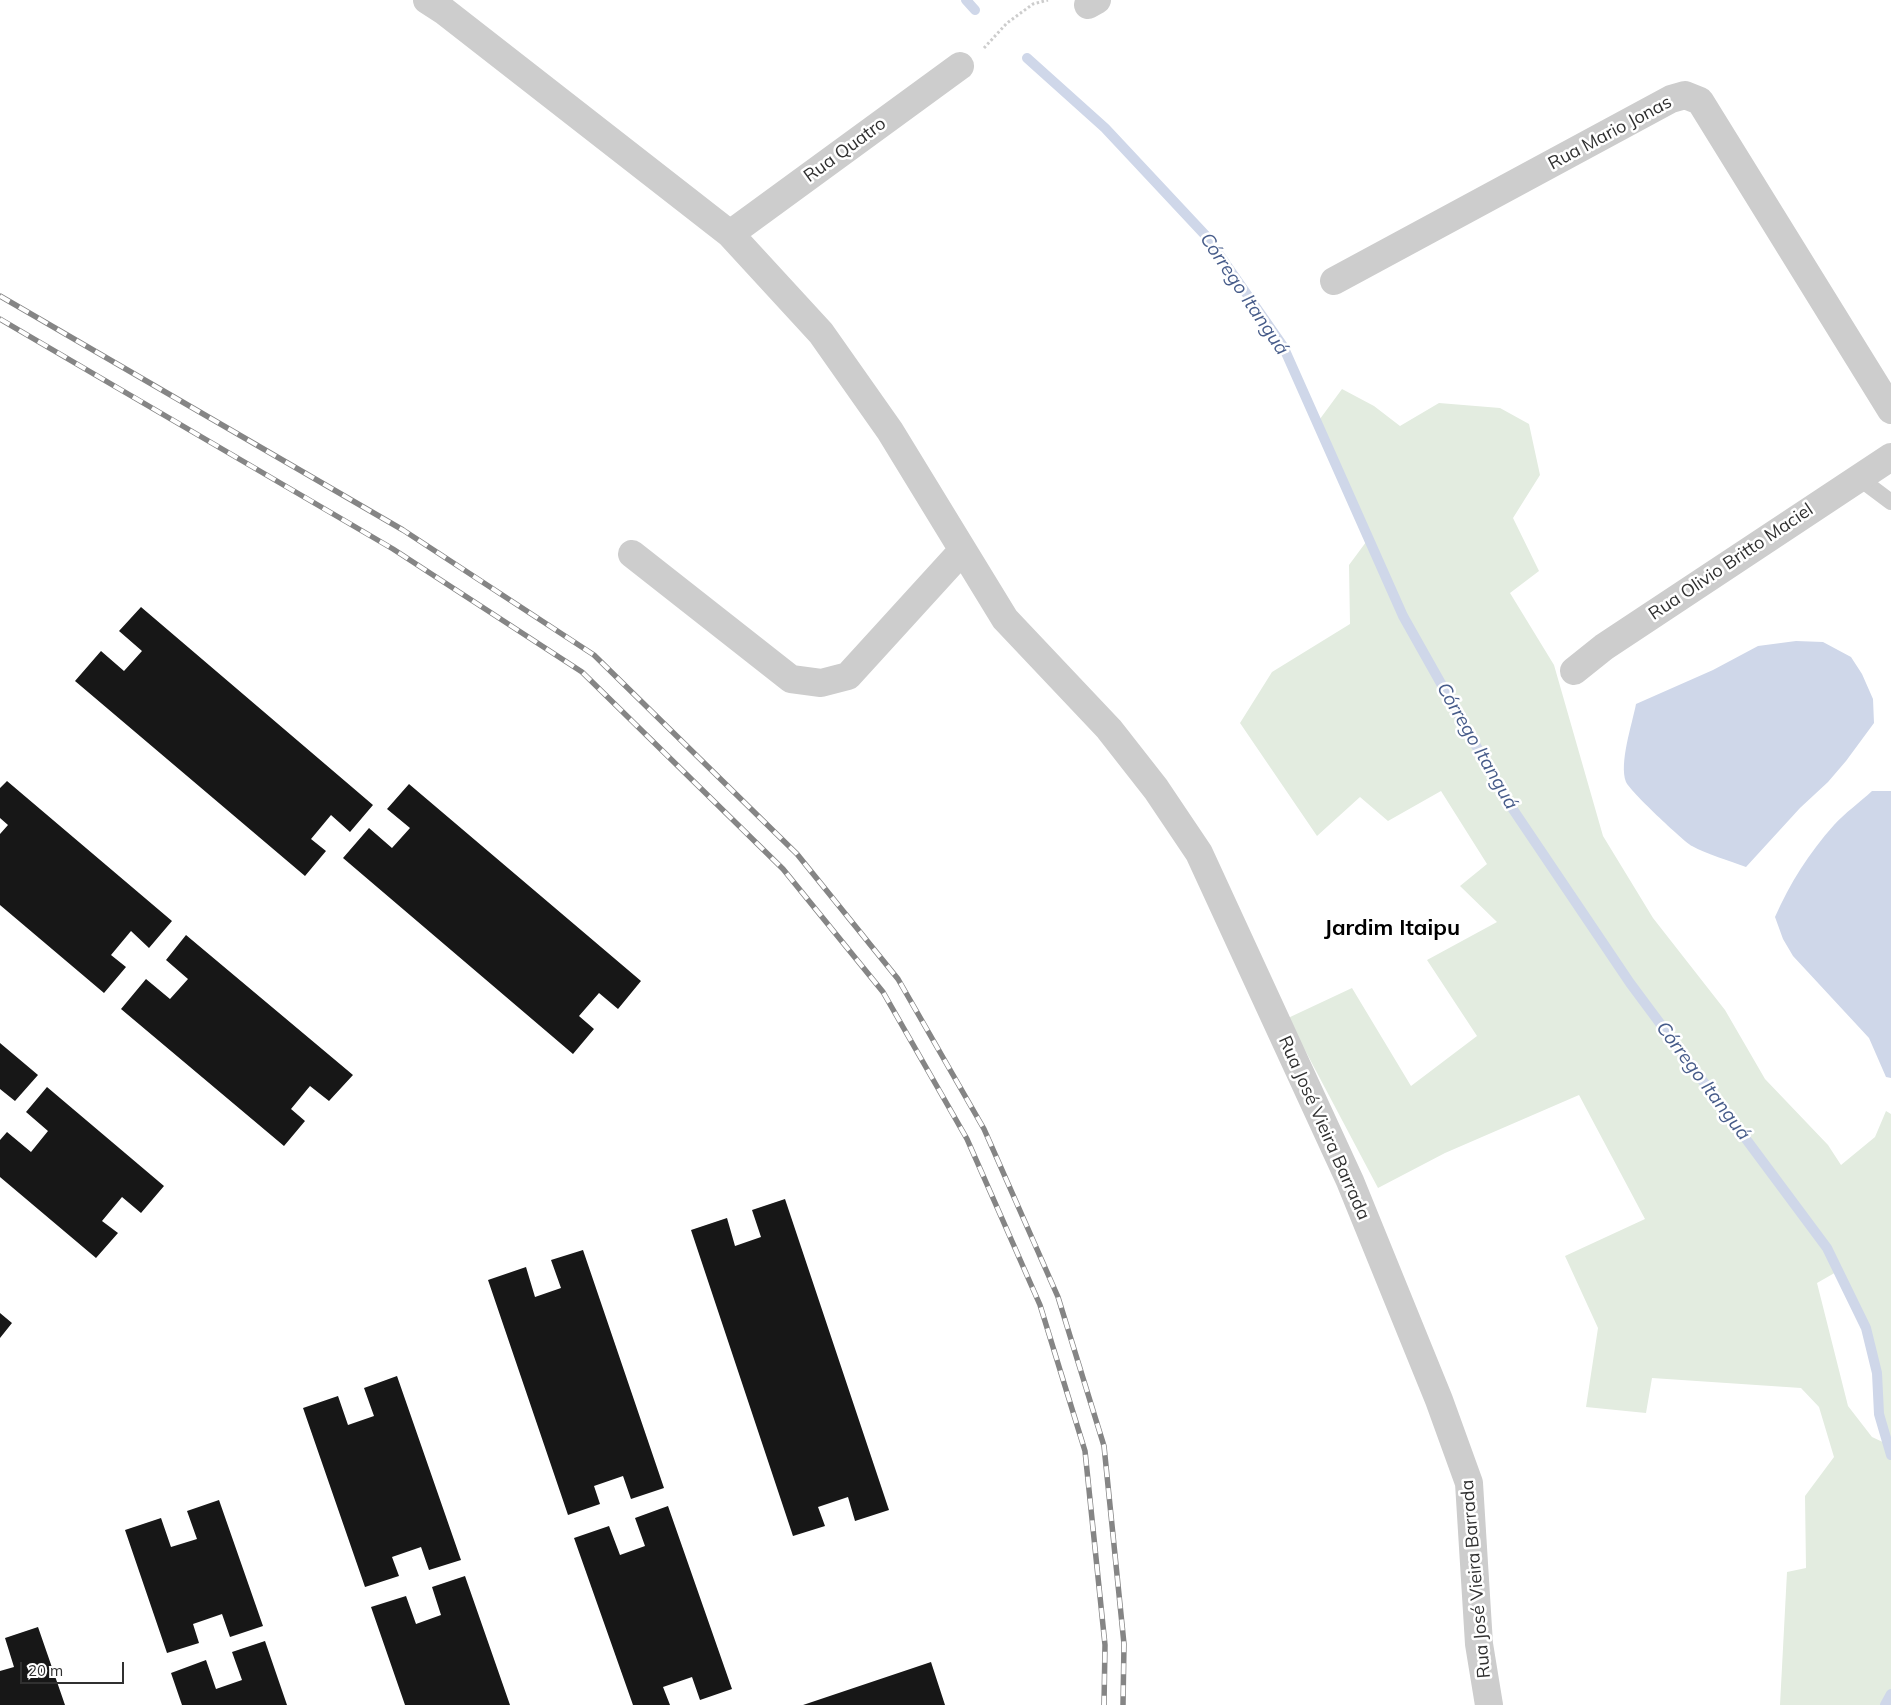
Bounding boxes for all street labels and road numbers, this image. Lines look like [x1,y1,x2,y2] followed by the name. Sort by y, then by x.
[1545,91,1675,175] street label: Rua Mario Jonas
[800,113,890,187] street label: Rua Quatro
[1645,499,1817,625] street label: Rua Olivio Britto Maciel
[1274,1033,1374,1223] street label: Rua José Vieira Barrada
[1457,1479,1495,1679] street label: Rua José Vieira Barrada

